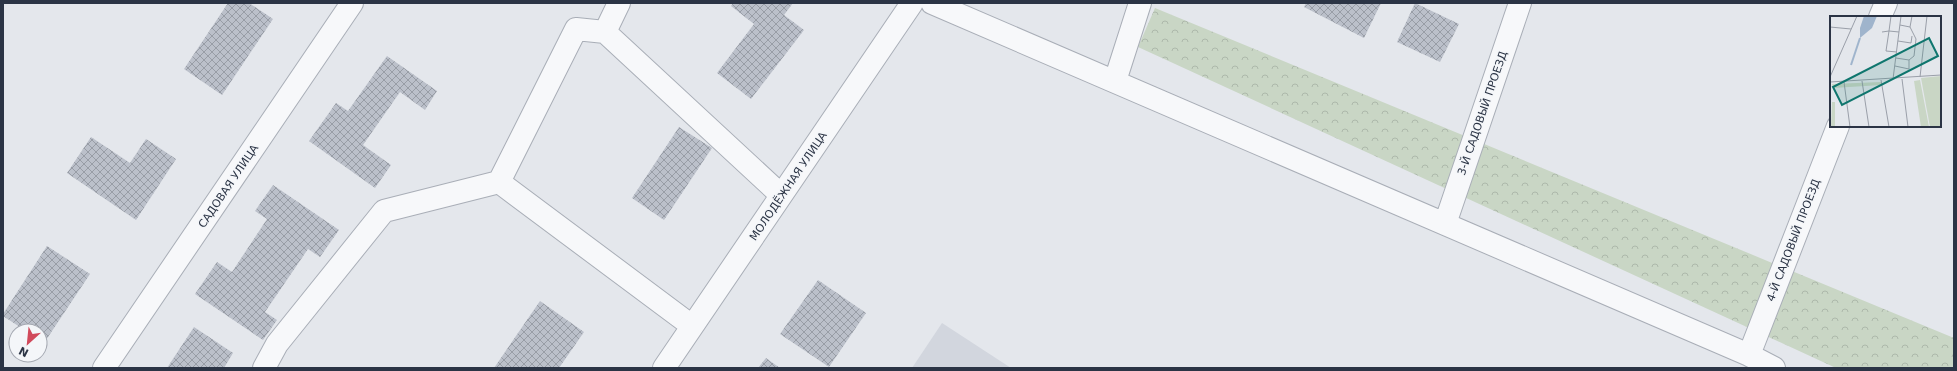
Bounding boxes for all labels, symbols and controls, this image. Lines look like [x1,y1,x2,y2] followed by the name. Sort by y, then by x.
[1830,16,1941,127] inset map
[1455,49,1510,177] street label: 3-Й САДОВЫЙ ПРОЕЗД
[747,129,830,243] street label: МОЛОДЁЖНАЯ УЛИЦА
[196,142,261,231] street label: САДОВАЯ УЛИЦА
[1764,177,1823,303] street label: 4-Й САДОВЫЙ ПРОЕЗД
[8,323,48,363] north arrow
[17,344,31,359] text: N

